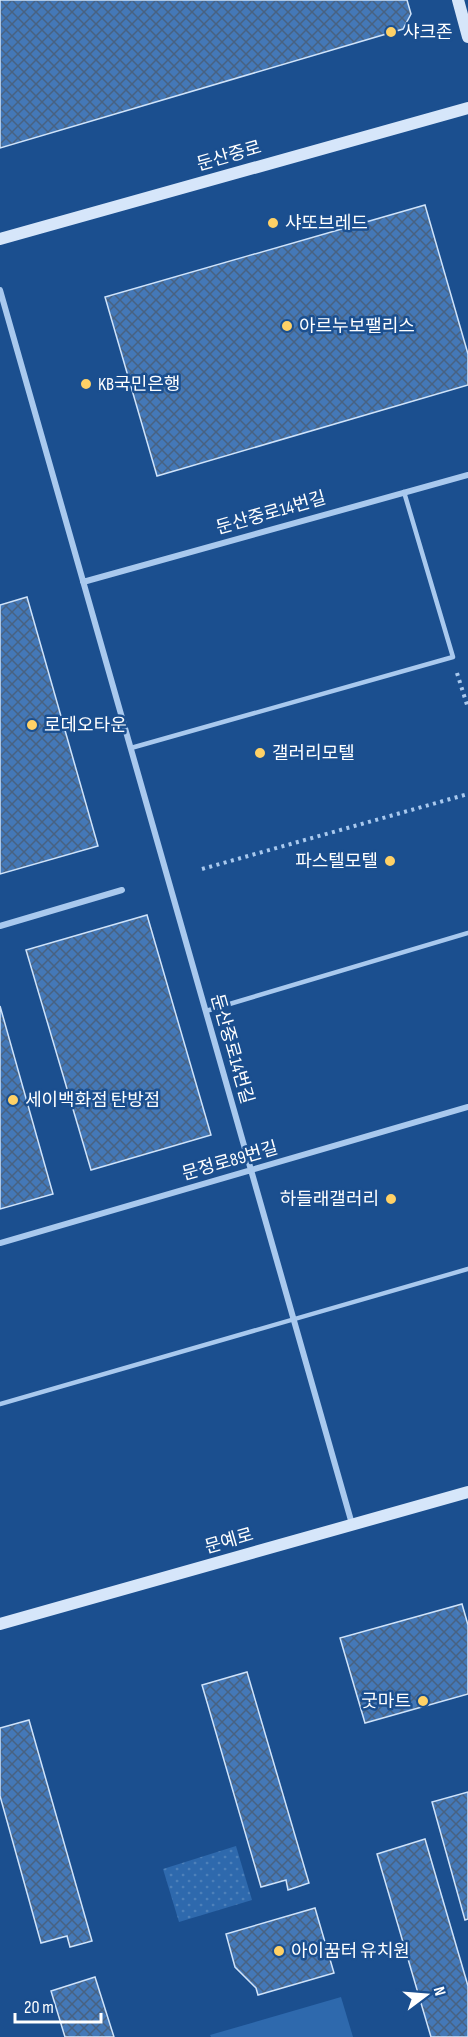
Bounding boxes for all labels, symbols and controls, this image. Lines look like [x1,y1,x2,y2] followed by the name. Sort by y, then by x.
[403,22,453,43] place label: 샤크존
[384,25,398,39] marker: 샤크존
[194,137,264,175] street label: 둔산중로
[285,213,368,234] place label: 샤또브레드
[266,216,280,230] marker: 샤또브레드
[299,316,415,337] place label: 아르누보팰리스
[280,319,294,333] marker: 아르누보팰리스
[98,374,180,395] place label: KB국민은행
[79,377,93,391] marker: KB국민은행
[214,487,328,539] street label: 둔산중로14번길
[44,715,127,736] place label: 로데오타운
[25,718,39,732] marker: 로데오타운
[272,743,355,764] place label: 갤러리모텔
[253,746,267,760] marker: 갤러리모텔
[295,851,378,872] place label: 파스텔모텔
[383,854,397,868] marker: 파스텔모텔
[206,992,258,1106] street label: 둔산중로14번길
[25,1090,160,1111] place label: 세이백화점 탄방점
[6,1093,20,1107] marker: 세이백화점 탄방점
[180,1137,280,1185] street label: 문정로89번길
[280,1189,379,1210] place label: 하들래갤러리
[384,1192,398,1206] marker: 하들래갤러리
[202,1524,256,1558] street label: 문예로
[361,1691,411,1712] place label: 굿마트
[416,1694,430,1708] marker: 굿마트
[291,1941,410,1962] place label: 아이꿈터 유치원
[272,1944,286,1958] marker: 아이꿈터 유치원
[396,1965,456,2025] north arrow
[429,1985,449,1998] text: N
[15,1986,100,2024] scale bar
[24,1997,54,2018] text: 20 m

